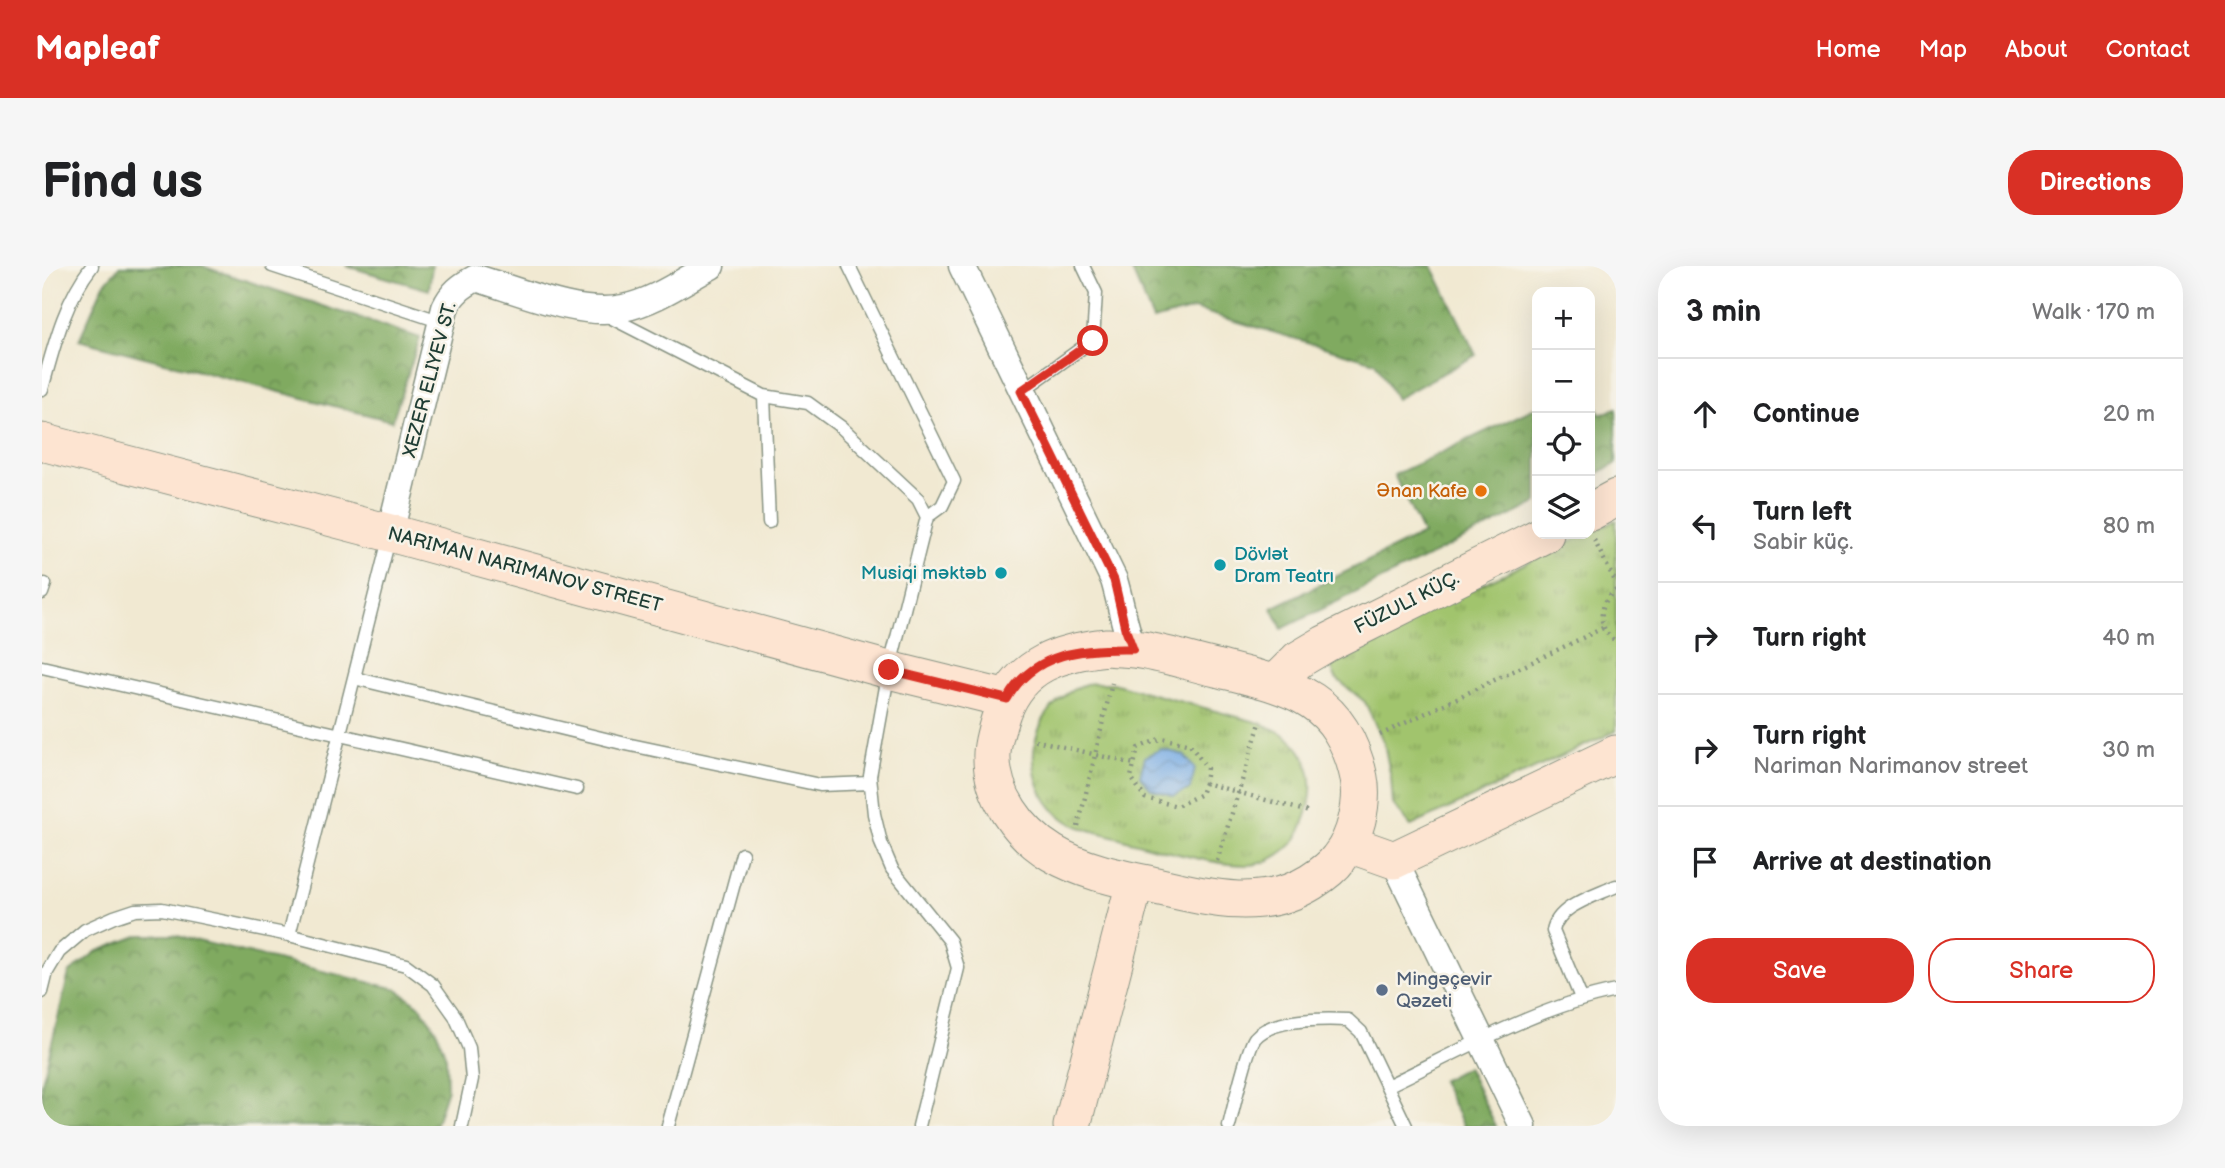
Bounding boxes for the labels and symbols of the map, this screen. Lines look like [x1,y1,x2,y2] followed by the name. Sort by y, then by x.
[398,300,462,461] street label: XEZER ELIYEV ST.
[1077,325,1108,356] route start
[1376,480,1467,503] place label: Ənan Kafe
[1473,483,1489,499] marker: Ənan Kafe
[385,522,665,618] street label: NARIMAN NARIMANOV STREET
[1234,543,1334,588] place label: Dövlət Dram Teatrı
[1212,557,1228,573] marker: Dövlət Dram Teatrı
[861,562,987,585] place label: Musiqi məktəb
[993,565,1009,581] marker: Musiqi məktəb
[1351,567,1463,639] street label: FÜZULI KÜÇ.
[873,654,904,685] route end
[1396,968,1493,1013] place label: Mingəçevir Qəzeti
[1374,982,1390,998] marker: Mingəçevir Qəzeti

